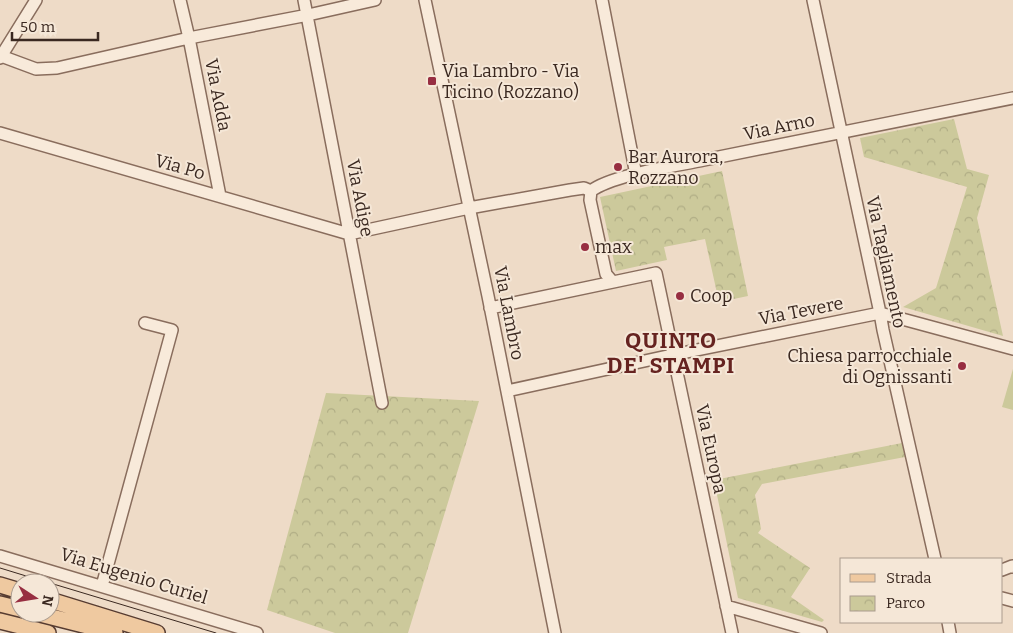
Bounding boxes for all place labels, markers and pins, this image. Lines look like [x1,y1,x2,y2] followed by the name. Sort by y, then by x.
[442,60,580,103] place label: Via Lambro - Via Ticino (Rozzano)
[426,75,438,87] marker: Via Lambro - Via Ticino (Rozzano)
[628,146,723,189] place label: Bar Aurora, Rozzano
[612,161,624,173] marker: Bar Aurora, Rozzano
[595,236,632,258] place label: max
[579,241,591,253] marker: max
[690,285,733,307] place label: Coop
[674,290,686,302] marker: Coop
[787,345,952,388] place label: Chiesa parrocchiale di Ognissanti
[956,360,968,372] marker: Chiesa parrocchiale di Ognissanti

